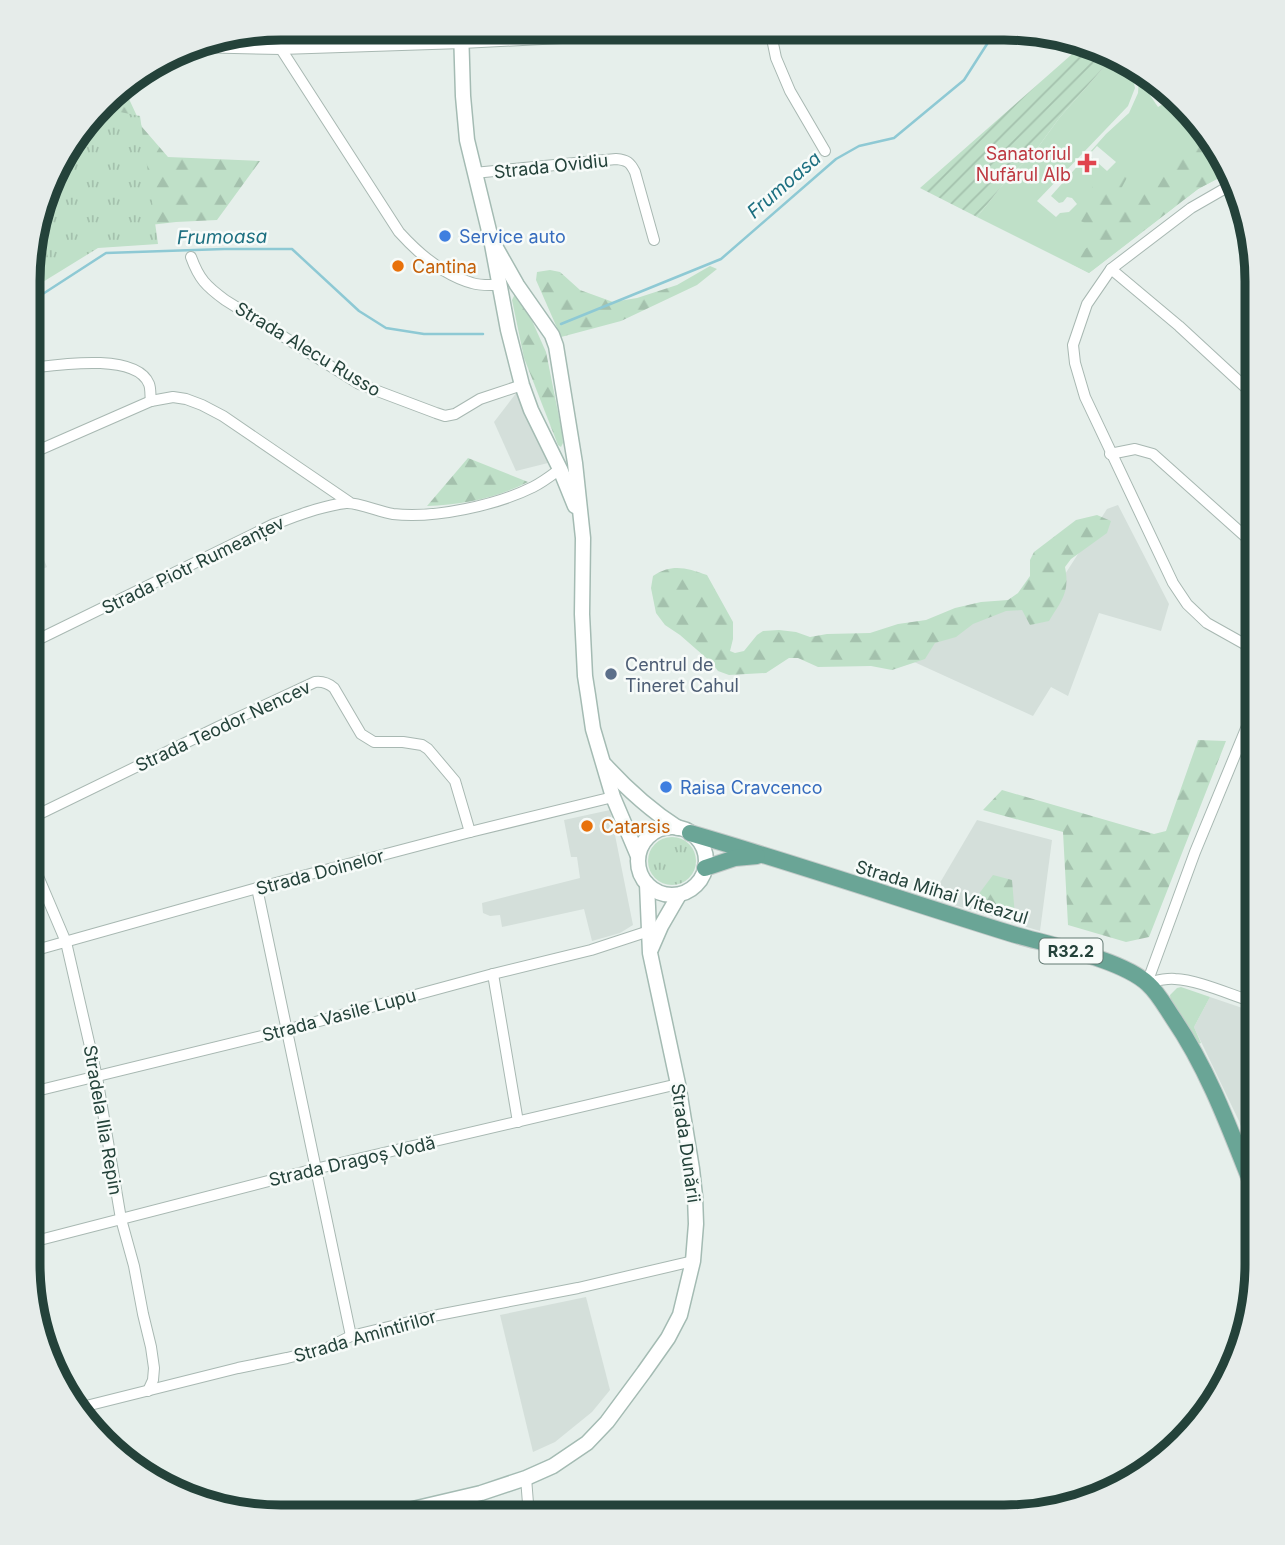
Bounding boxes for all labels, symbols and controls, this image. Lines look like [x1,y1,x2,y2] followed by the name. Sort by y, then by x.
[976,143,1071,185] place label: Sanatoriul Nufărul Alb
[742,146,826,223] water label: Frumoasa
[493,150,609,182] street label: Strada Ovidiu
[1077,153,1097,173] marker: Sanatoriul Nufărul Alb
[177,225,268,249] water label: Frumoasa
[459,226,566,247] place label: Service auto
[437,228,453,244] marker: Service auto
[412,256,477,277] place label: Cantina
[390,258,406,274] marker: Cantina
[232,297,384,401] street label: Strada Alecu Russo
[98,512,288,619] street label: Strada Piotr Rumeanțev
[625,654,739,696] place label: Centrul de Tineret Cahul
[603,666,619,682] marker: Centrul de Tineret Cahul
[132,676,314,776] street label: Strada Teodor Nencev
[680,777,823,798] place label: Raisa Cravcenco
[658,779,674,795] marker: Raisa Cravcenco
[601,816,670,837] place label: Catarsis
[579,818,595,834] marker: Catarsis
[254,845,387,899] street label: Strada Doinelor
[853,856,1031,928] street label: Strada Mihai Viteazul
[1040,939,1102,964] road number: R32.2
[260,984,418,1046] street label: Strada Vasile Lupu
[79,1043,127,1197] street label: Stradela Ilia Repin
[667,1082,705,1204] street label: Strada Dunării
[267,1132,438,1191] street label: Strada Dragoș Vodă
[291,1306,439,1366] street label: Strada Amintirilor

